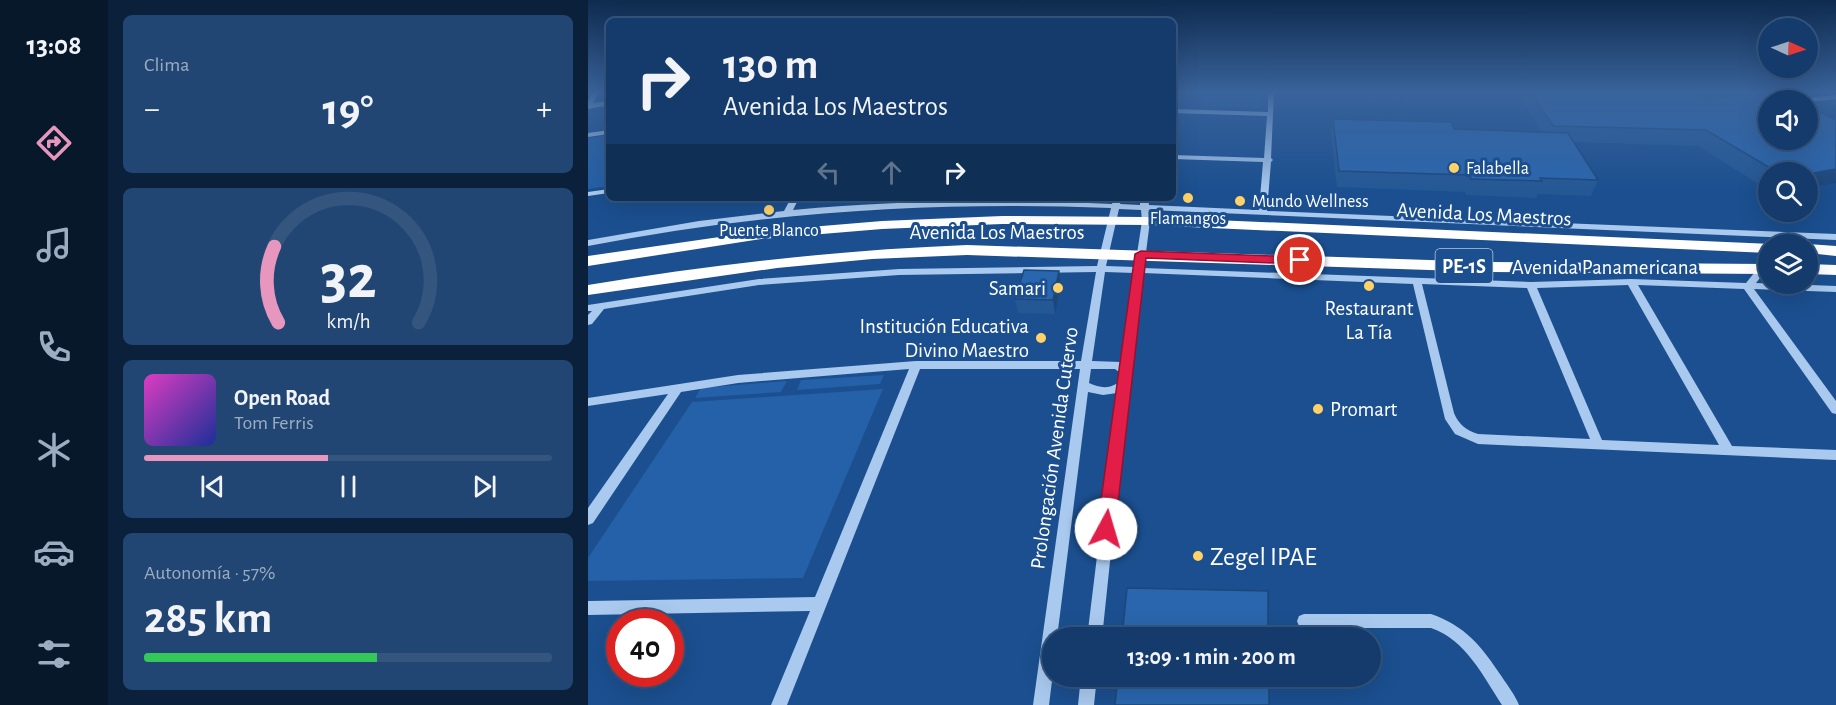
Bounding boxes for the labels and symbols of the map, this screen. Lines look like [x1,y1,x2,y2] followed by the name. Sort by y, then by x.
[1758,18,1818,78] north arrow
[1466,160,1529,178] place label: Falabella
[1447,161,1461,175] marker: Falabella
[1181,191,1195,205] marker: Flamangos
[1252,193,1369,211] place label: Mundo Wellness
[1233,194,1247,208] marker: Mundo Wellness
[1396,199,1572,230] street label: Avenida Los Maestros
[762,203,776,217] marker: Puente Blanco
[1150,210,1226,228] place label: Flamangos
[719,222,819,240] place label: Puente Blanco
[910,222,1085,243] street label: Avenida Los Maestros
[1274,234,1325,285] pin
[1436,249,1492,283] road number: PE-1S
[1512,257,1699,278] street label: Avenida Panamericana
[989,278,1046,299] place label: Samari
[1362,279,1376,293] marker: Restaurant La Tía
[1051,281,1065,295] marker: Samari
[1325,298,1414,343] place label: Restaurant La Tía
[860,316,1029,361] place label: Institución Educativa Divino Maestro
[1027,326,1082,571] street label: Prolongación Avenida Cutervo
[1034,331,1048,345] marker: Institución Educativa Divino Maestro
[1330,399,1398,420] place label: Promart
[1311,402,1325,416] marker: Promart
[1074,497,1138,561] position arrow
[1210,544,1317,570] place label: Zegel IPAE
[1191,549,1205,563] marker: Zegel IPAE
[606,609,684,687] speed limit sign: 40

